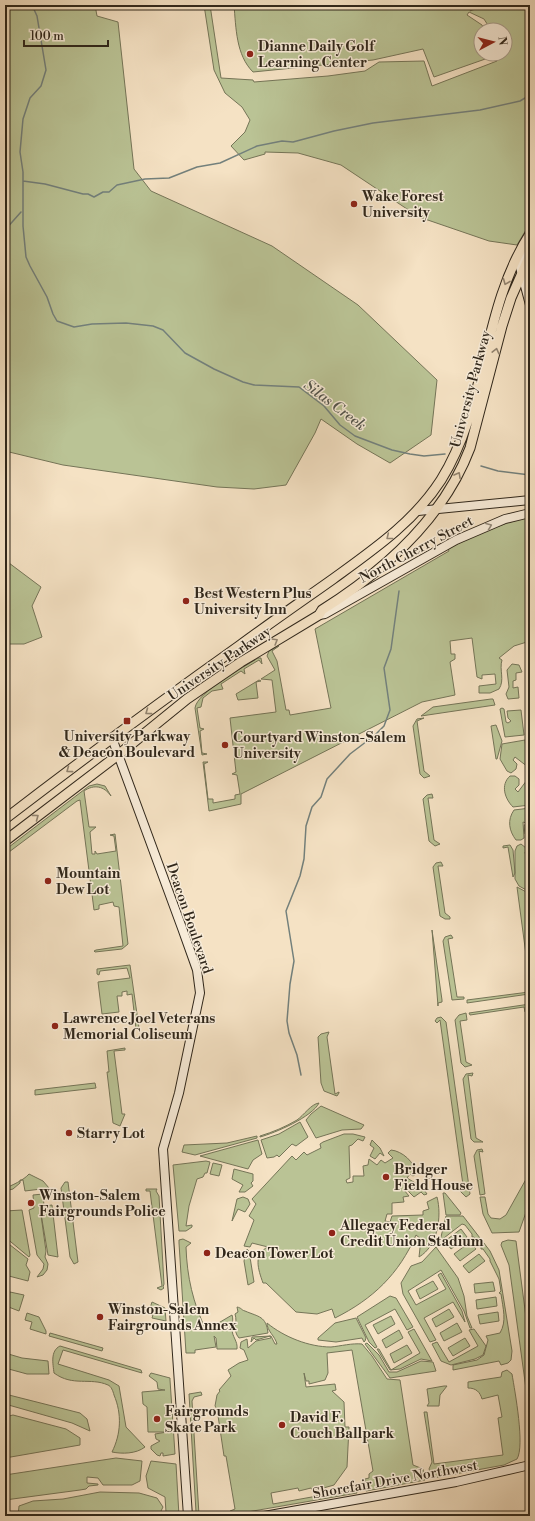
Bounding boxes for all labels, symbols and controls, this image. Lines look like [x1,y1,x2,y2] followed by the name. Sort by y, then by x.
[24,22,108,48] scale bar
[473,22,513,62] north arrow
[30,29,64,44] text: 100 m
[494,36,509,46] text: N
[258,38,376,72] place label: Dianne Daily Golf Learning Center
[245,49,255,59] marker: Dianne Daily Golf Learning Center
[361,188,445,222] place label: Wake Forest University
[349,199,359,209] marker: Wake Forest University
[503,278,511,285] one-way arrow
[447,328,495,450] street label: University Parkway
[491,348,499,355] one-way arrow
[300,376,370,435] water label: Silas Creek
[453,472,460,480] one-way arrow
[356,512,477,588] street label: North Cherry Street
[485,522,492,530] one-way arrow
[386,532,394,539] one-way arrow
[194,585,312,619] place label: Best Western Plus University Inn
[181,596,191,606] marker: Best Western Plus University Inn
[165,623,275,705] street label: University Parkway
[271,639,278,646] one-way arrow
[145,707,152,715] one-way arrow
[122,716,132,726] marker: University Parkway & Deacon Boulevard
[59,728,195,762] place label: University Parkway & Deacon Boulevard
[233,729,406,763] place label: Courtyard Winston-Salem University
[220,740,230,750] marker: Courtyard Winston-Salem University
[67,766,74,773] one-way arrow
[32,815,39,822] one-way arrow
[162,861,216,976] street label: Deacon Boulevard
[56,865,121,899] place label: Mountain Dew Lot
[43,876,53,886] marker: Mountain Dew Lot
[63,1010,215,1044] place label: Lawrence Joel Veterans Memorial Coliseum
[50,1021,60,1031] marker: Lawrence Joel Veterans Memorial Coliseum
[77,1125,146,1143] place label: Starry Lot
[64,1128,74,1138] marker: Starry Lot
[394,1161,473,1195] place label: Bridger Field House
[381,1172,391,1182] marker: Bridger Field House
[38,1187,166,1221] place label: Winston-Salem Fairgrounds Police
[26,1198,36,1208] marker: Winston-Salem Fairgrounds Police
[339,1217,484,1251] place label: Allegacy Federal Credit Union Stadium
[327,1228,337,1238] marker: Allegacy Federal Credit Union Stadium
[215,1245,334,1263] place label: Deacon Tower Lot
[202,1248,212,1258] marker: Deacon Tower Lot
[107,1301,237,1335] place label: Winston-Salem Fairgrounds Annex
[95,1312,105,1322] marker: Winston-Salem Fairgrounds Annex
[165,1403,248,1437] place label: Fairgrounds Skate Park
[290,1409,394,1443] place label: David F. Couch Ballpark
[152,1414,162,1424] marker: Fairgrounds Skate Park
[277,1420,287,1430] marker: David F. Couch Ballpark
[311,1457,479,1503] street label: Shorefair Drive Northwest

